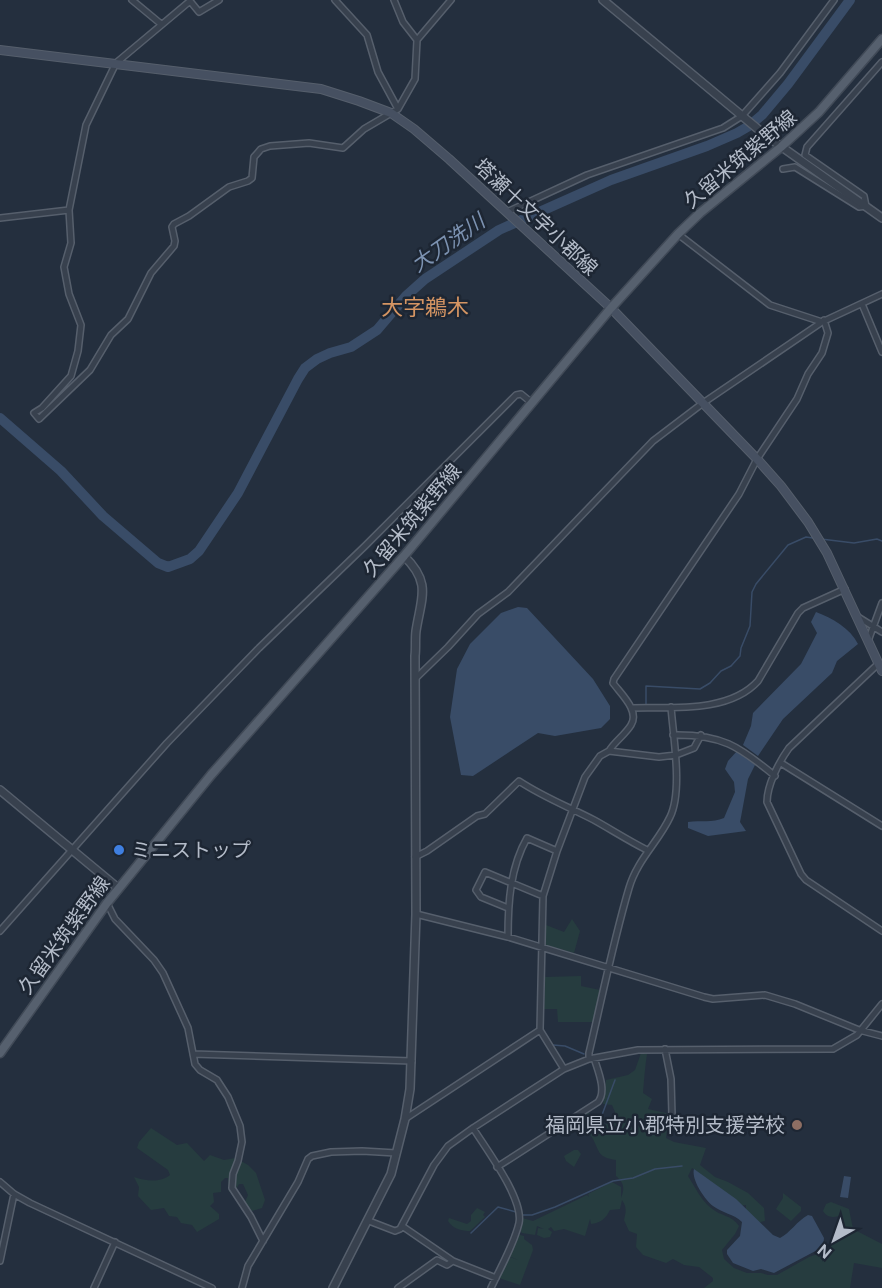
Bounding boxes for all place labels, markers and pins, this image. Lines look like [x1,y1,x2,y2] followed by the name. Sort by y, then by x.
[131,838,251,862] place label: ミニストップ
[112,843,126,857] marker: ミニストップ
[545,1113,785,1137] place label: 福岡県立小郡特別支援学校
[790,1118,804,1132] marker: 福岡県立小郡特別支援学校

